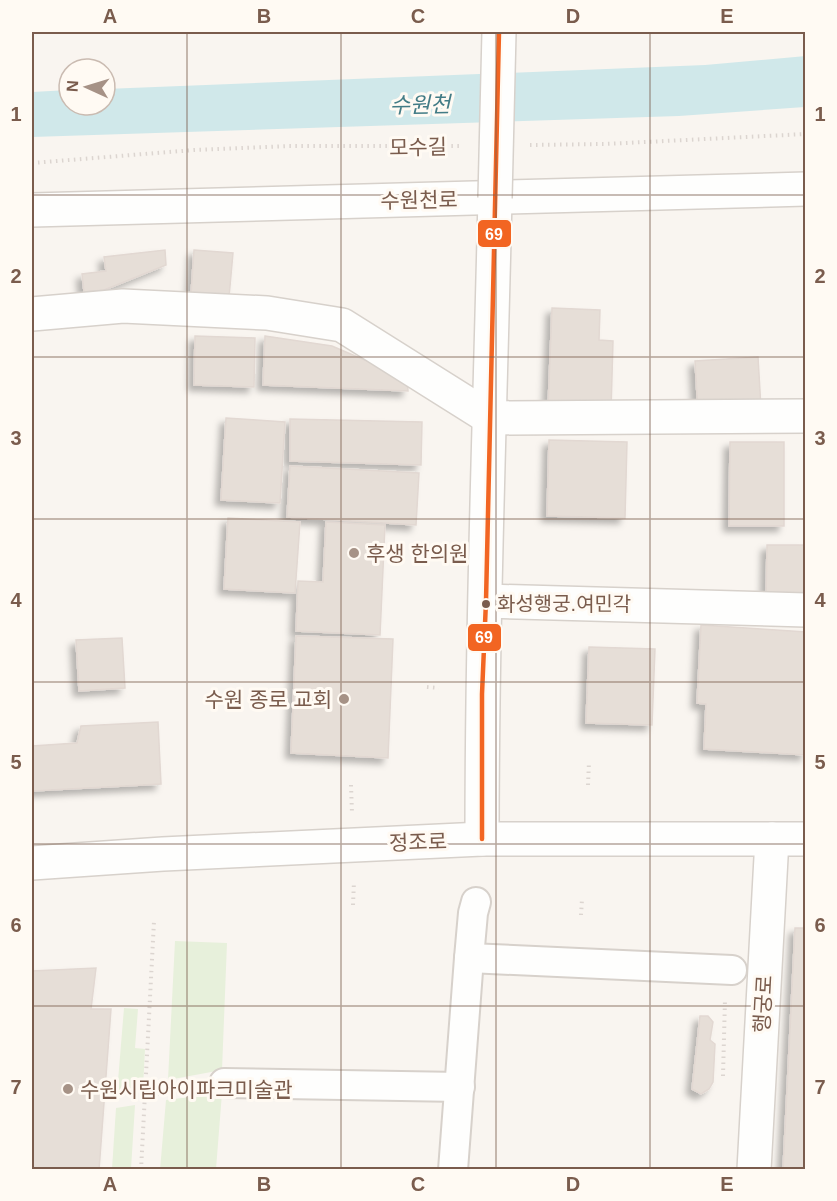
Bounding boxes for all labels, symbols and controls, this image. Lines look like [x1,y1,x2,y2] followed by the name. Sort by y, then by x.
[103,5,117,27] text: A
[257,5,271,27] text: B
[411,5,425,27] text: C
[566,5,580,27] text: D
[720,5,734,27] text: E
[57,57,117,117] north arrow
[64,80,81,92] text: N
[389,92,453,118] water label: 수원천
[10,103,22,125] text: 1
[814,103,826,125] text: 1
[389,135,447,159] street label: 모수길
[380,188,458,212] street label: 수원천로
[477,219,512,248] line badge: 69
[485,226,503,243] text: 69
[10,265,22,287] text: 2
[814,265,826,287] text: 2
[10,427,22,449] text: 3
[814,427,826,449] text: 3
[366,542,468,565] place label: 후생 한의원
[347,546,361,560] marker: 후생 한의원
[10,589,22,611] text: 4
[814,589,826,611] text: 4
[497,593,631,615] place label: 화성행궁.여민각
[480,598,492,610] marker: 화성행궁.여민각
[467,623,502,652] line badge: 69
[475,629,493,646] text: 69
[204,688,332,711] place label: 수원 종로 교회
[337,692,351,706] marker: 수원 종로 교회
[10,751,22,773] text: 5
[814,751,826,773] text: 5
[389,829,447,855] street label: 정조로
[10,914,22,936] text: 6
[814,914,826,936] text: 6
[750,974,776,1034] street label: 행궁로
[10,1076,22,1098] text: 7
[814,1076,826,1098] text: 7
[80,1078,293,1101] place label: 수원시립아이파크미술관
[61,1082,75,1096] marker: 수원시립아이파크미술관
[103,1173,117,1195] text: A
[257,1173,271,1195] text: B
[411,1173,425,1195] text: C
[566,1173,580,1195] text: D
[720,1173,734,1195] text: E

